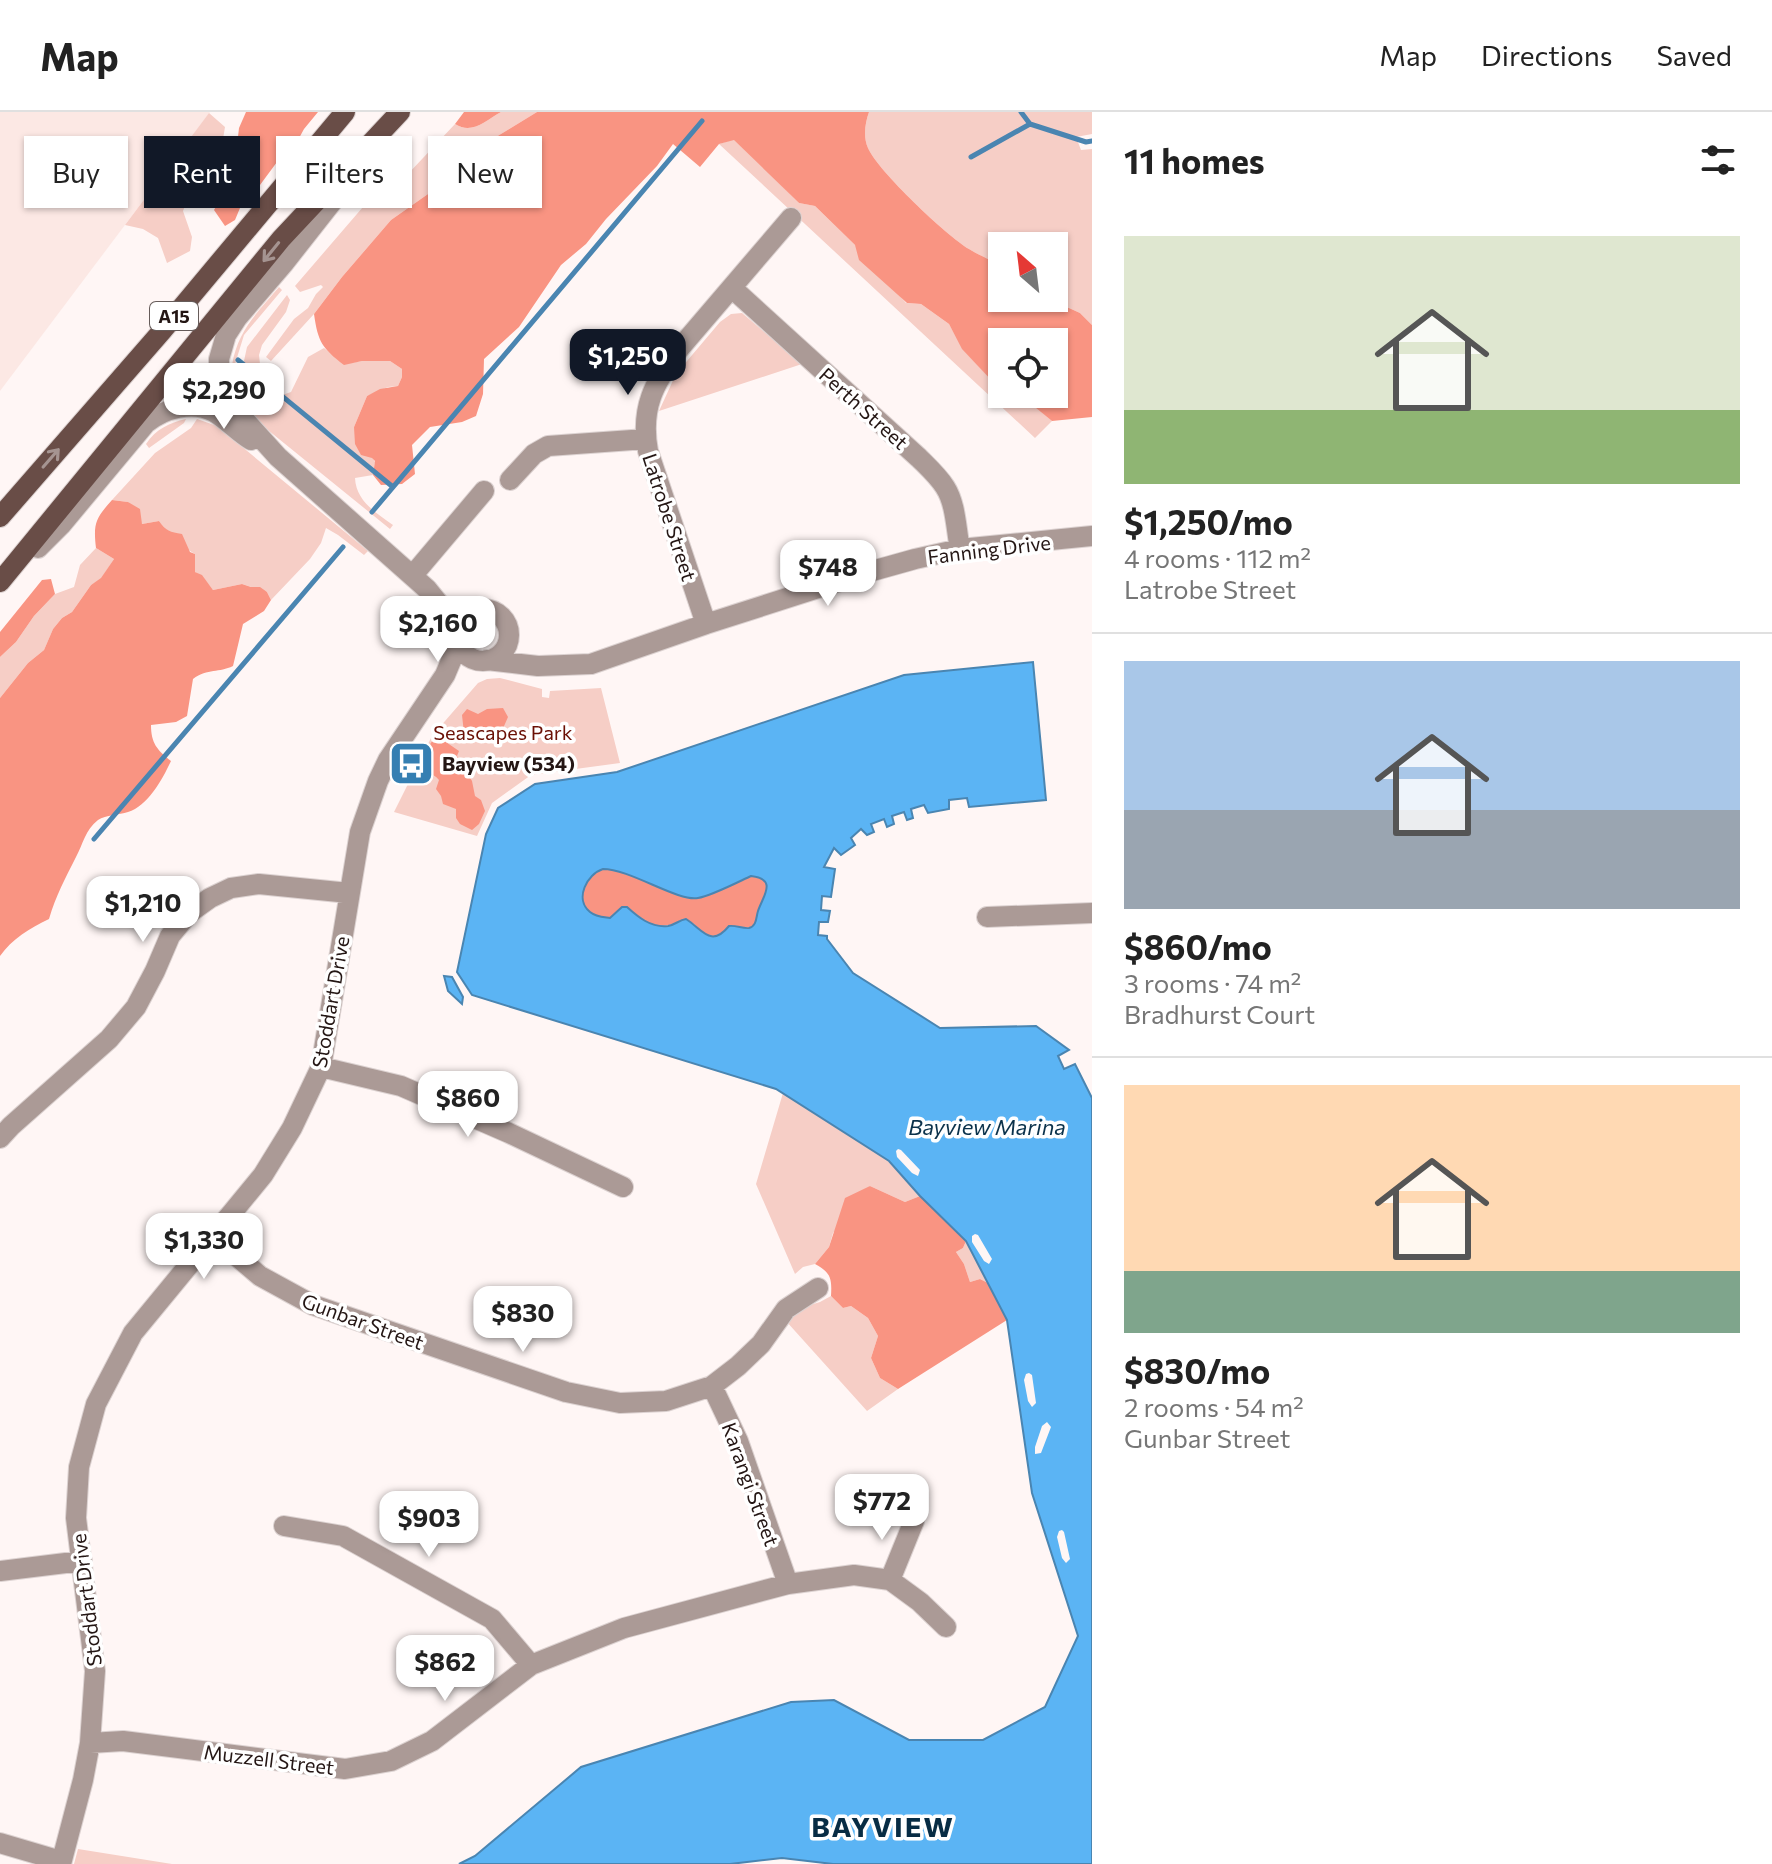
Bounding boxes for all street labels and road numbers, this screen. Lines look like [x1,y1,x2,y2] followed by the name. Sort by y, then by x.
[150,302,198,330] road number: A15
[815,362,913,454] street label: Perth Street
[638,450,702,584] street label: Latrobe Street
[926,530,1052,568] street label: Fanning Drive
[307,934,353,1070] street label: Stoddart Drive
[299,1288,427,1354] street label: Gunbar Street
[718,1419,784,1549] street label: Karangi Street
[66,1532,106,1668] street label: Stoddart Drive
[202,1739,336,1779] street label: Muzzell Street

